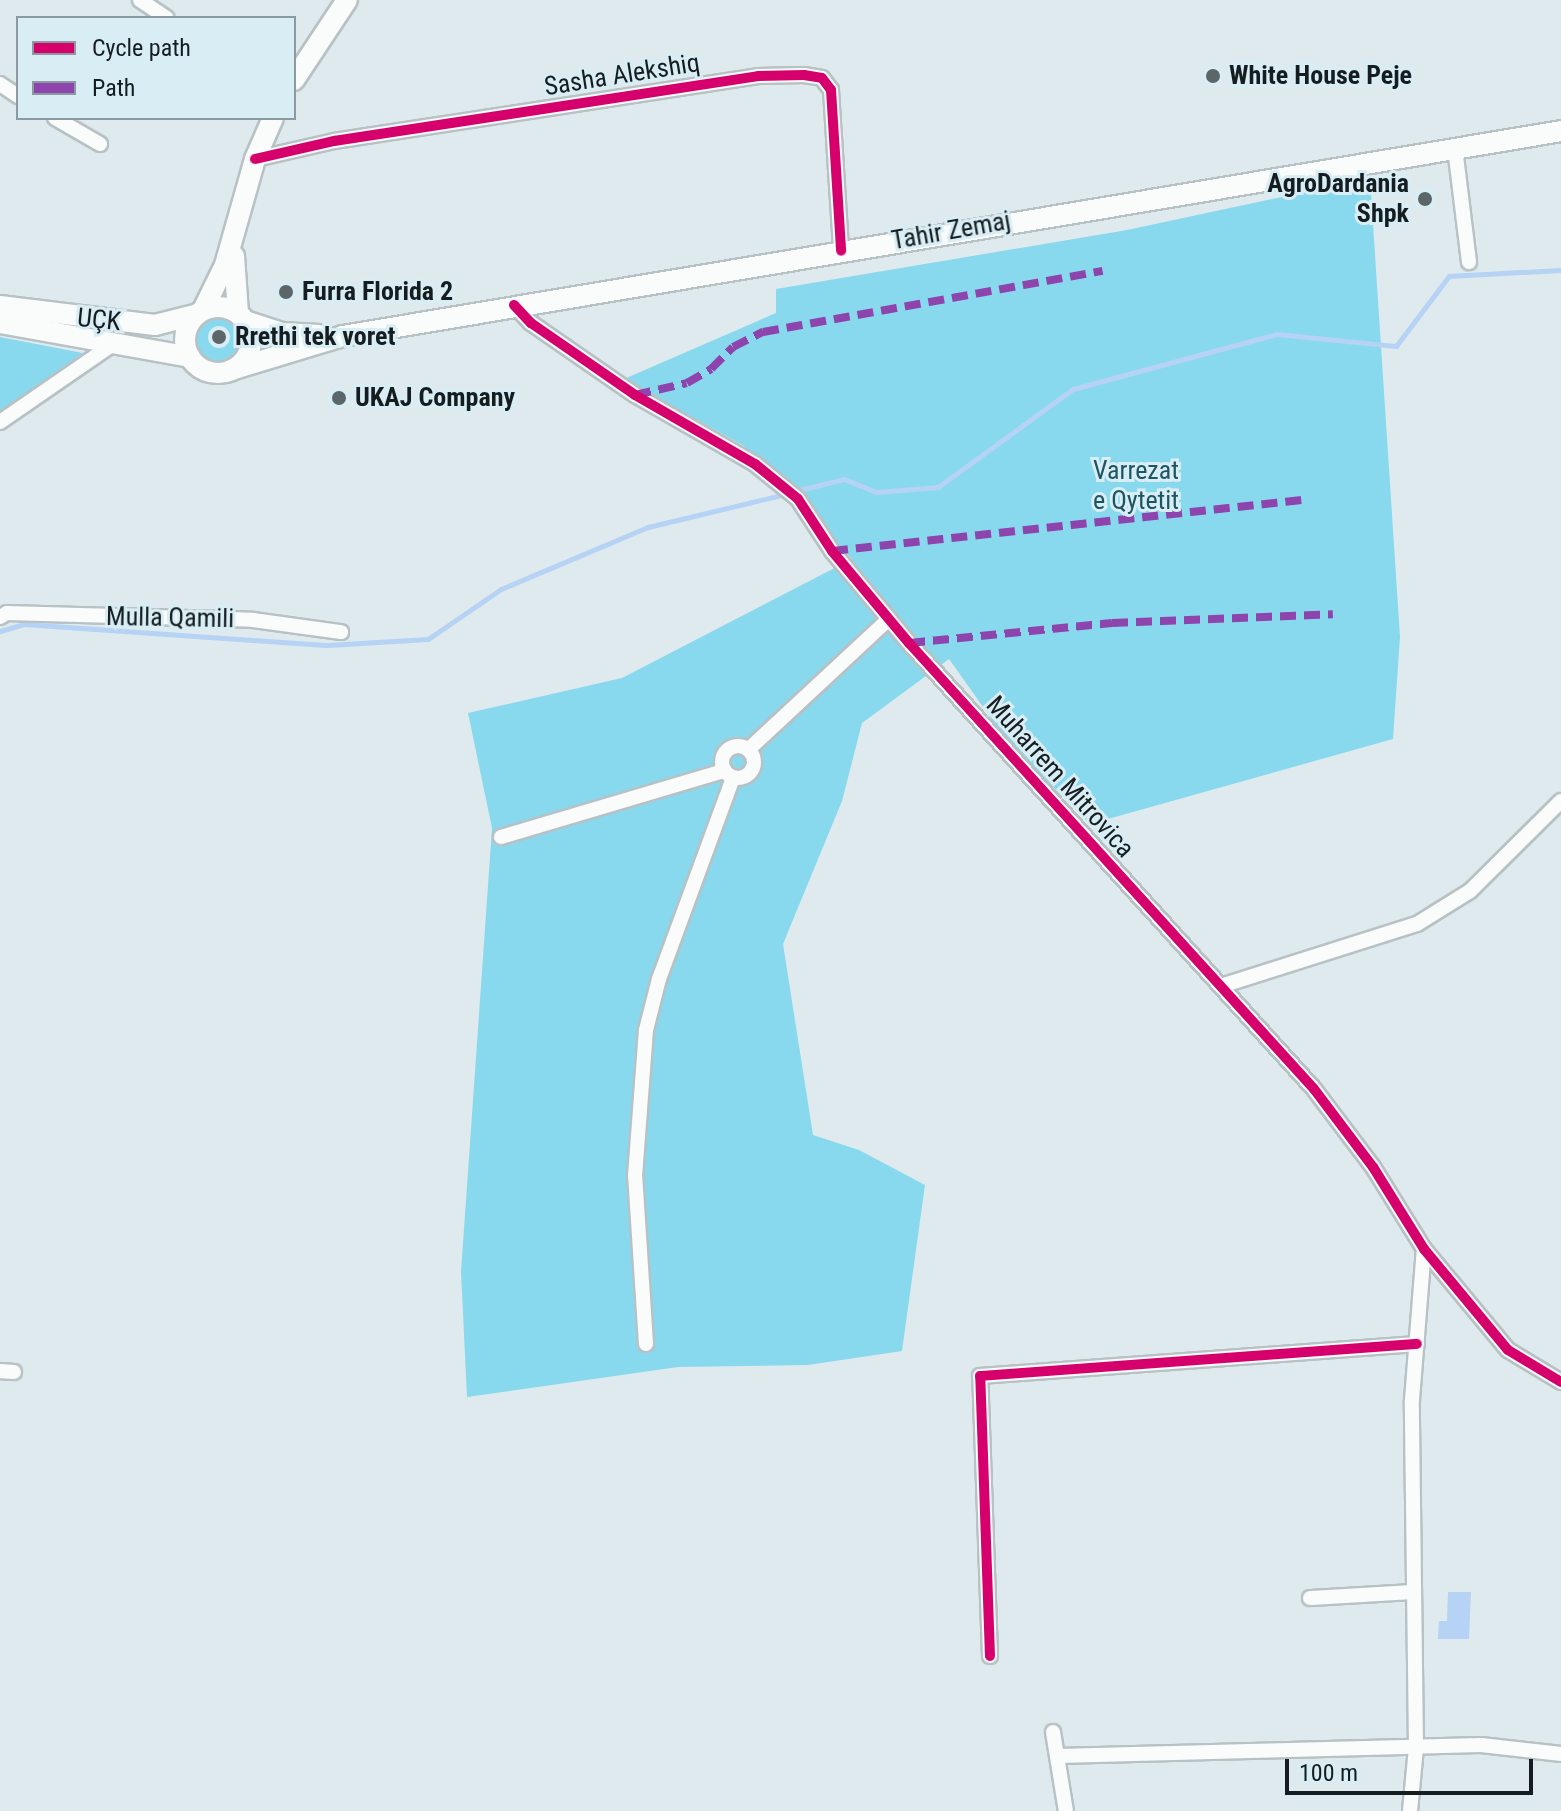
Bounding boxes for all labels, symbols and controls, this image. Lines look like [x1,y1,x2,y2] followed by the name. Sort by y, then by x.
[16,16,296,120] legend
[92,34,191,62] text: Cycle path
[542,47,702,103] street label: Sasha Alekshiq
[1229,60,1412,92] place label: White House Peje
[1204,67,1222,85] marker: White House Peje
[92,74,135,102] text: Path
[1267,168,1409,230] place label: AgroDardania Shpk
[1416,190,1434,208] marker: AgroDardania Shpk
[889,205,1013,257] street label: Tahir Zemaj
[302,276,453,308] place label: Furra Florida 2
[277,283,295,301] marker: Furra Florida 2
[76,302,122,338] street label: UÇK
[235,321,396,353] place label: Rrethi tek voret
[210,328,228,346] marker: Rrethi tek voret
[355,382,515,414] place label: UKAJ Company
[330,389,348,407] marker: UKAJ Company
[1093,455,1179,516] park label: Varrezat e Qytetit
[106,601,234,635] street label: Mulla Qamili
[980,690,1140,864] street label: Muharrem Mitrovica
[1289,1743,1537,1793] scale bar
[1299,1759,1358,1787] text: 100 m

